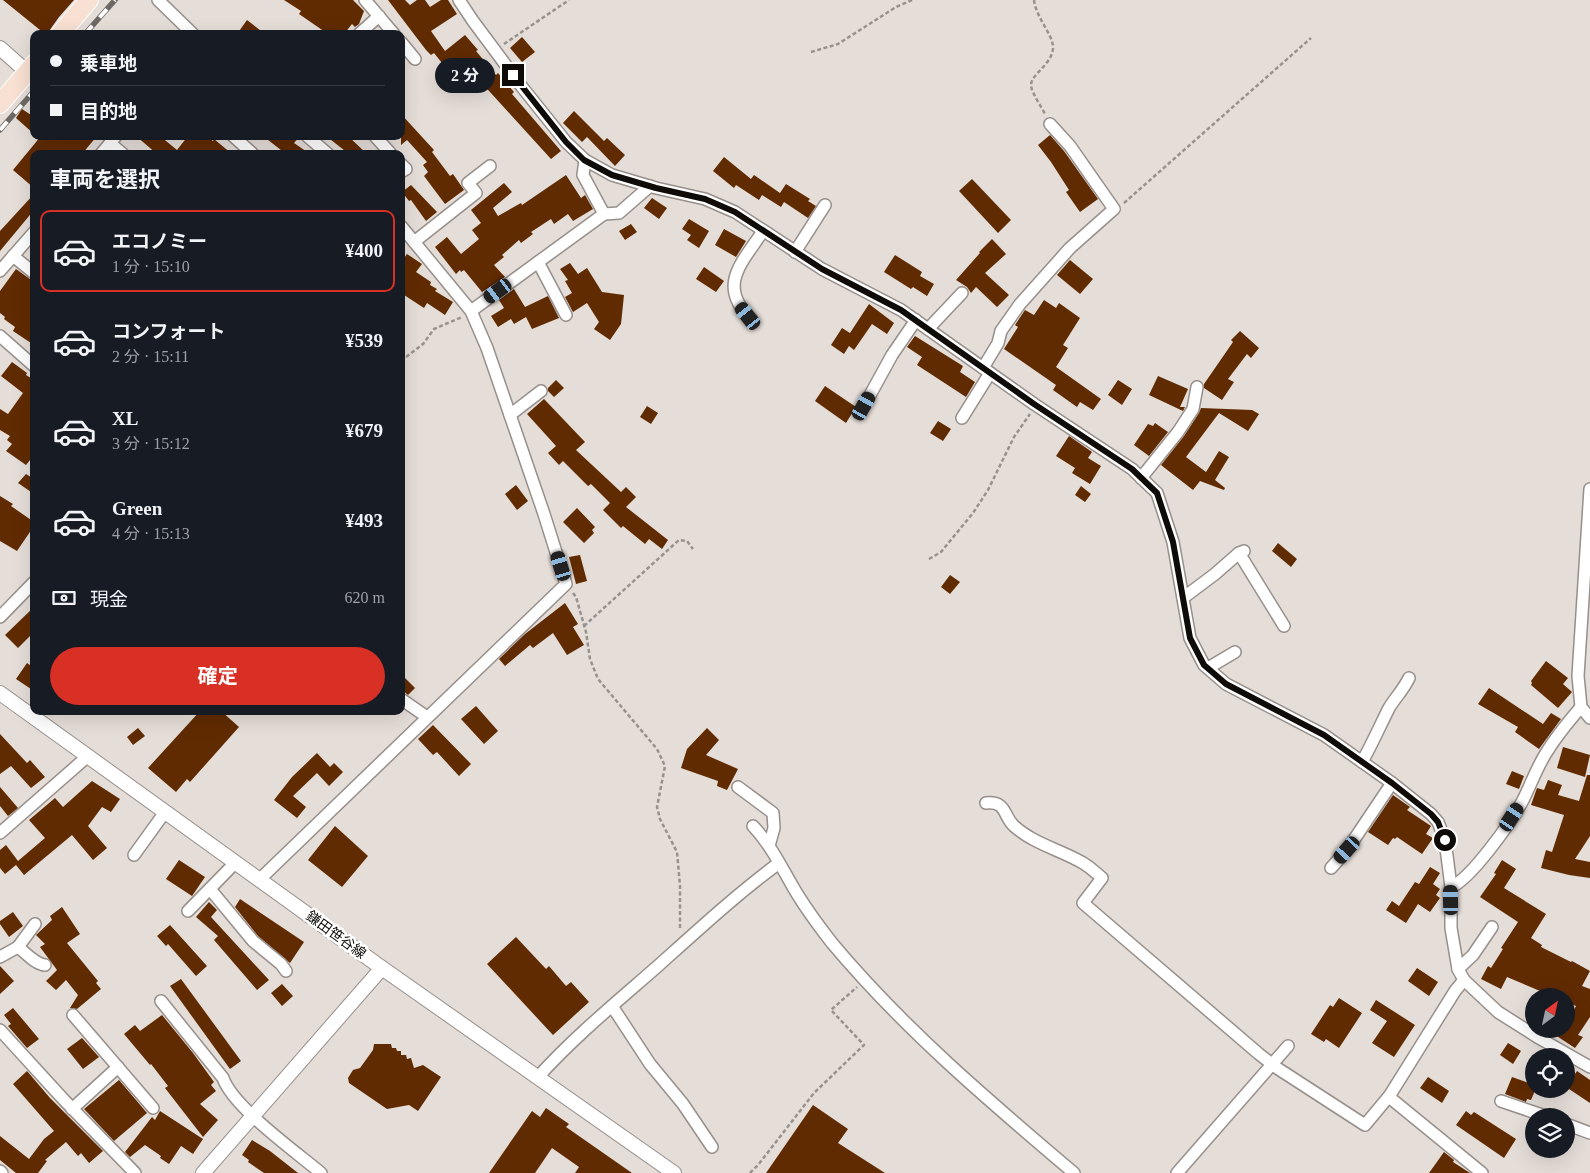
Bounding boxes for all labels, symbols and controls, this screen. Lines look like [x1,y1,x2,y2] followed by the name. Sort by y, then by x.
[80,53,137,74] text: 乗車地
[436,58,496,92] callout: 2 分
[502,64,524,86] route end
[451,67,479,84] text: 2 分
[80,101,137,122] text: 目的地
[50,167,160,192] text: 車両を選択
[52,229,97,274] icon: car
[112,231,207,252] text: エコノミー
[345,240,383,261] text: ¥400
[112,258,190,275] text: 1 分 · 15:10
[481,276,514,306] car
[732,300,763,332] car
[52,319,97,364] icon: car
[112,321,225,342] text: コンフォート
[345,330,383,351] text: ¥539
[112,348,189,365] text: 2 分 · 15:11
[850,389,877,423] car
[112,408,138,429] text: XL
[52,409,97,454] icon: car
[345,420,383,441] text: ¥679
[112,435,190,452] text: 3 分 · 15:12
[112,498,162,519] text: Green
[52,499,97,544] icon: car
[345,510,383,531] text: ¥493
[112,525,190,542] text: 4 分 · 15:13
[549,549,572,583] car
[50,584,78,612] icon: cash
[90,589,128,610] text: 現金
[345,589,385,606] text: 620 m
[50,647,385,705] button: 確定
[1497,800,1526,834] car
[1434,829,1456,851] route start
[1331,834,1362,866] car
[1443,885,1458,915] car
[303,908,369,962] street label: 鎌田笹谷線
[1525,988,1575,1038] north arrow
[1525,988,1575,1158] map controls
[1525,1048,1575,1098] button: locate
[1525,1108,1575,1158] button: layers

